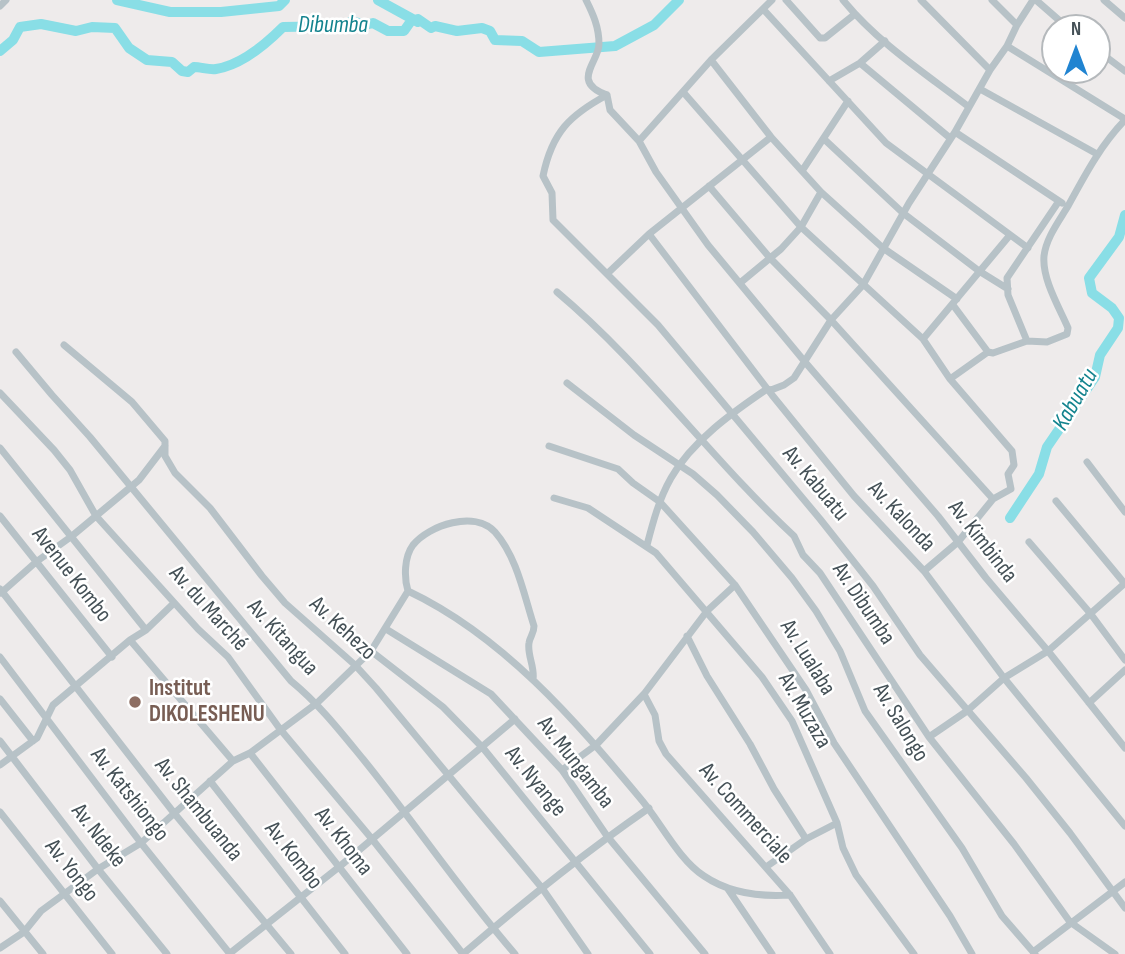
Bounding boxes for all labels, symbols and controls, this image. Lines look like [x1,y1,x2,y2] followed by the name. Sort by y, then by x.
[298,12,368,40] water label: Dibumba
[1041,14,1111,84] north arrow
[1071,18,1081,41] text: N
[1047,364,1105,436] water label: Kabuatu
[776,441,854,527] street label: Av. Kabuatu
[861,476,941,558] street label: Av. Kalonda
[941,495,1023,589] street label: Av. Kimbinda
[25,522,117,628] street label: Avenue Kombo
[826,558,900,650] street label: Av. Dibumba
[163,561,253,657] street label: Av. du Marché
[303,591,381,667] street label: Av. Kehezo
[241,594,323,682] street label: Av. Kitangua
[773,615,841,701] street label: Av. Lualaba
[771,668,837,754] street label: Av. Muzaza
[149,675,265,729] place label: Institut DIKOLESHENU
[866,679,934,767] street label: Av. Salongo
[127,694,143,710] marker: Institut DIKOLESHENU
[531,712,619,814] street label: Av. Mungamba
[498,741,572,823] street label: Av. Nyange
[84,743,174,847] street label: Av. Katshiongo
[148,753,248,867] street label: Av. Shambuanda
[692,758,798,870] street label: Av. Commerciale
[65,799,131,873] street label: Av. Ndeke
[308,803,378,881] street label: Av. Khoma
[258,817,328,895] street label: Av. Kombo
[38,834,104,908] street label: Av. Yongo

